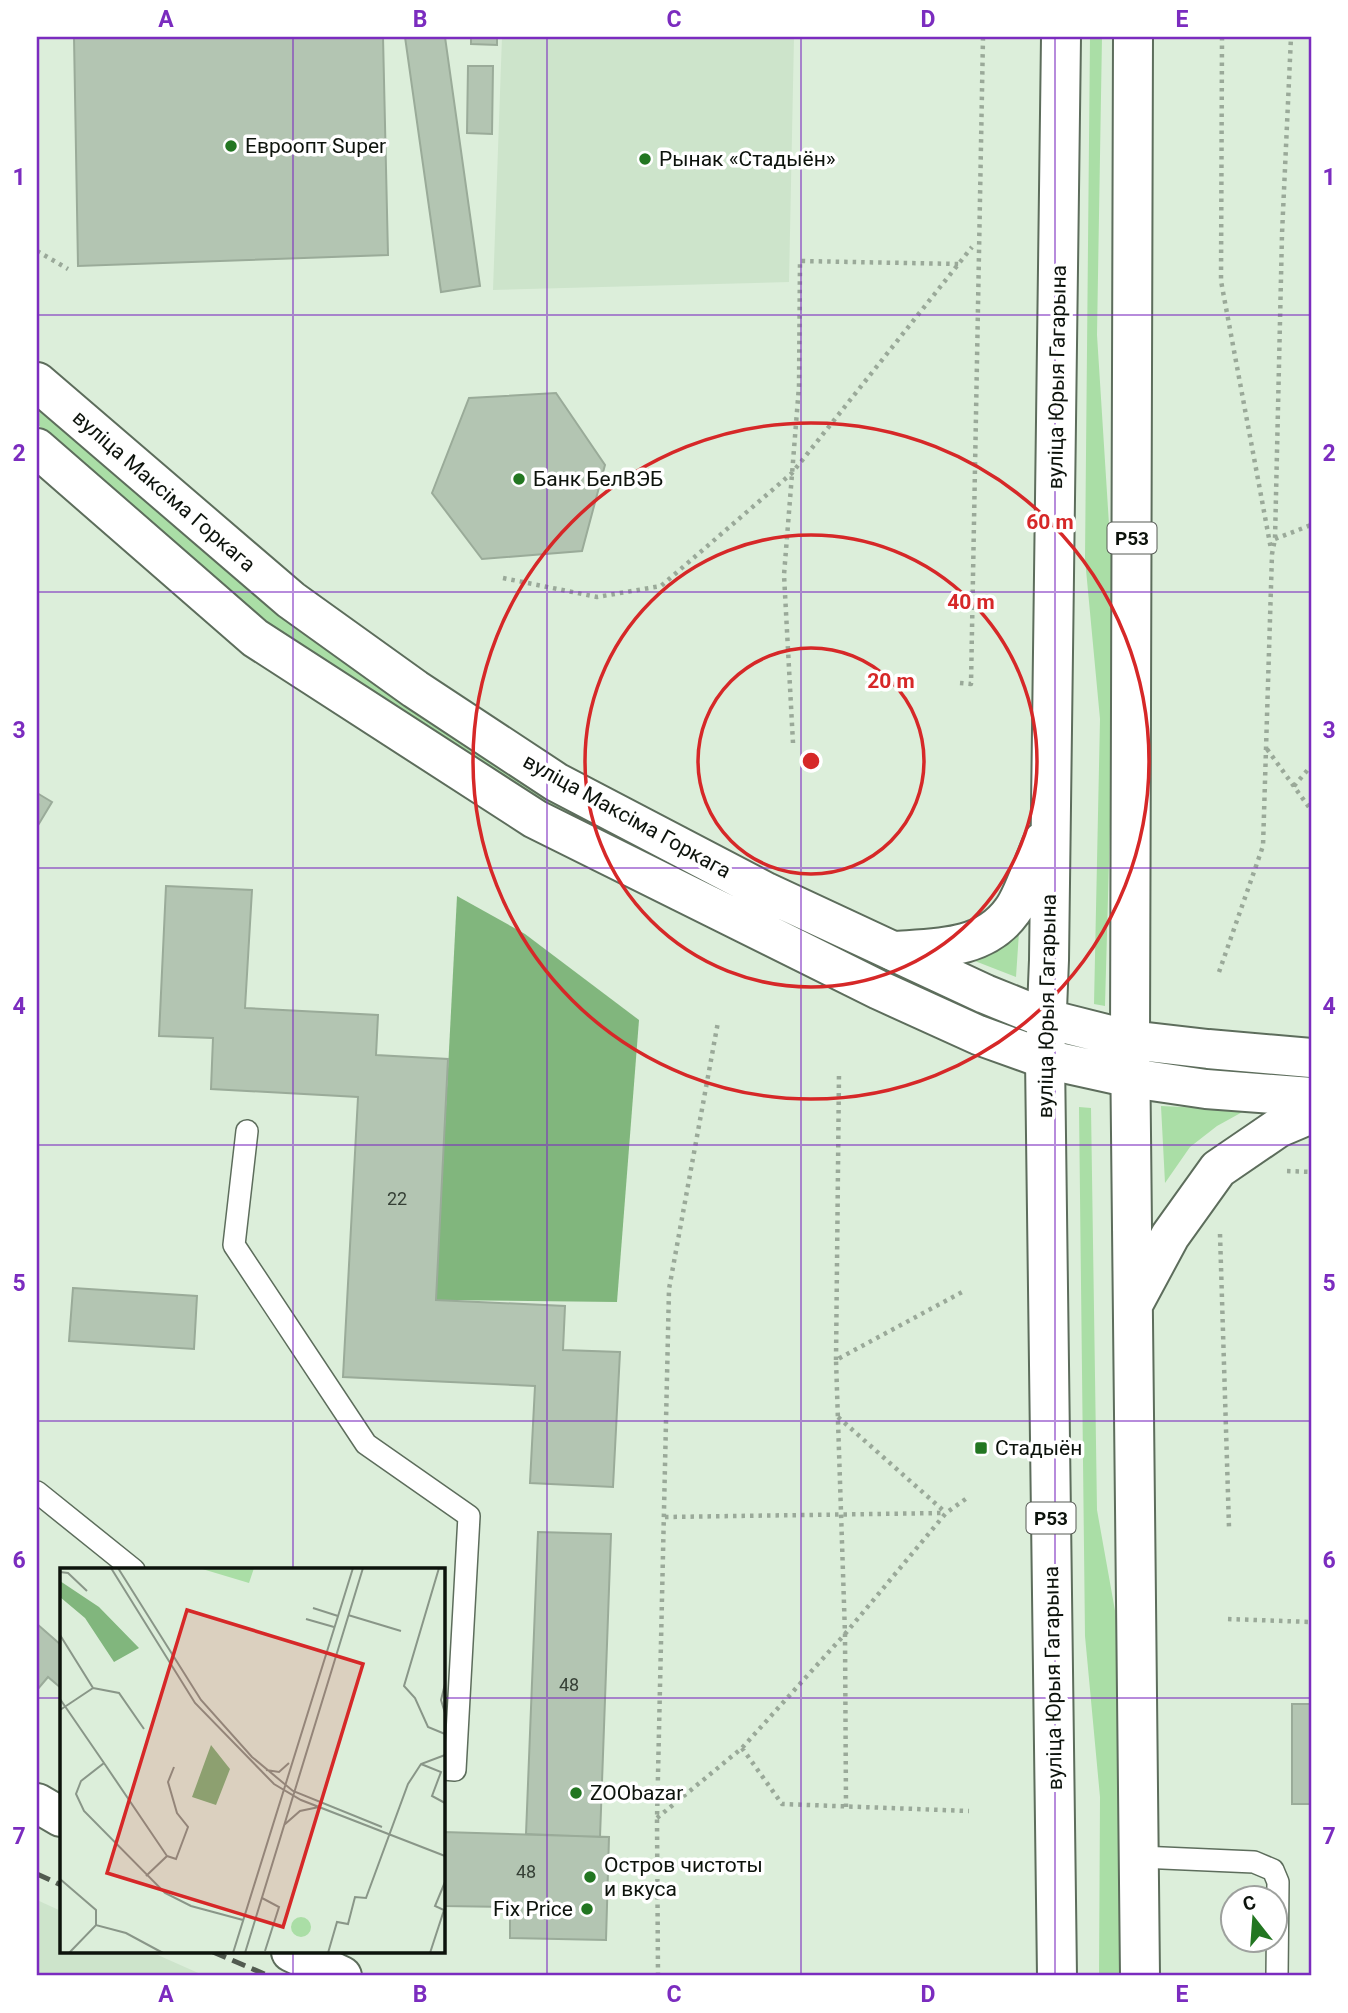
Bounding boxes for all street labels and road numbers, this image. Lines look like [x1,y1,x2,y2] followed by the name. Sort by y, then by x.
[1043,265,1071,489] street label: вуліца Юрыя Гагарына
[68,405,260,577] street label: вуліца Максіма Горкага
[1108,523,1156,554] road number: Р53
[519,749,735,883] street label: вуліца Максіма Горкага
[1033,894,1061,1118] street label: вуліца Юрыя Гагарына
[1026,1502,1076,1534] road number: Р53
[1039,1566,1067,1790] street label: вуліца Юрыя Гагарына

